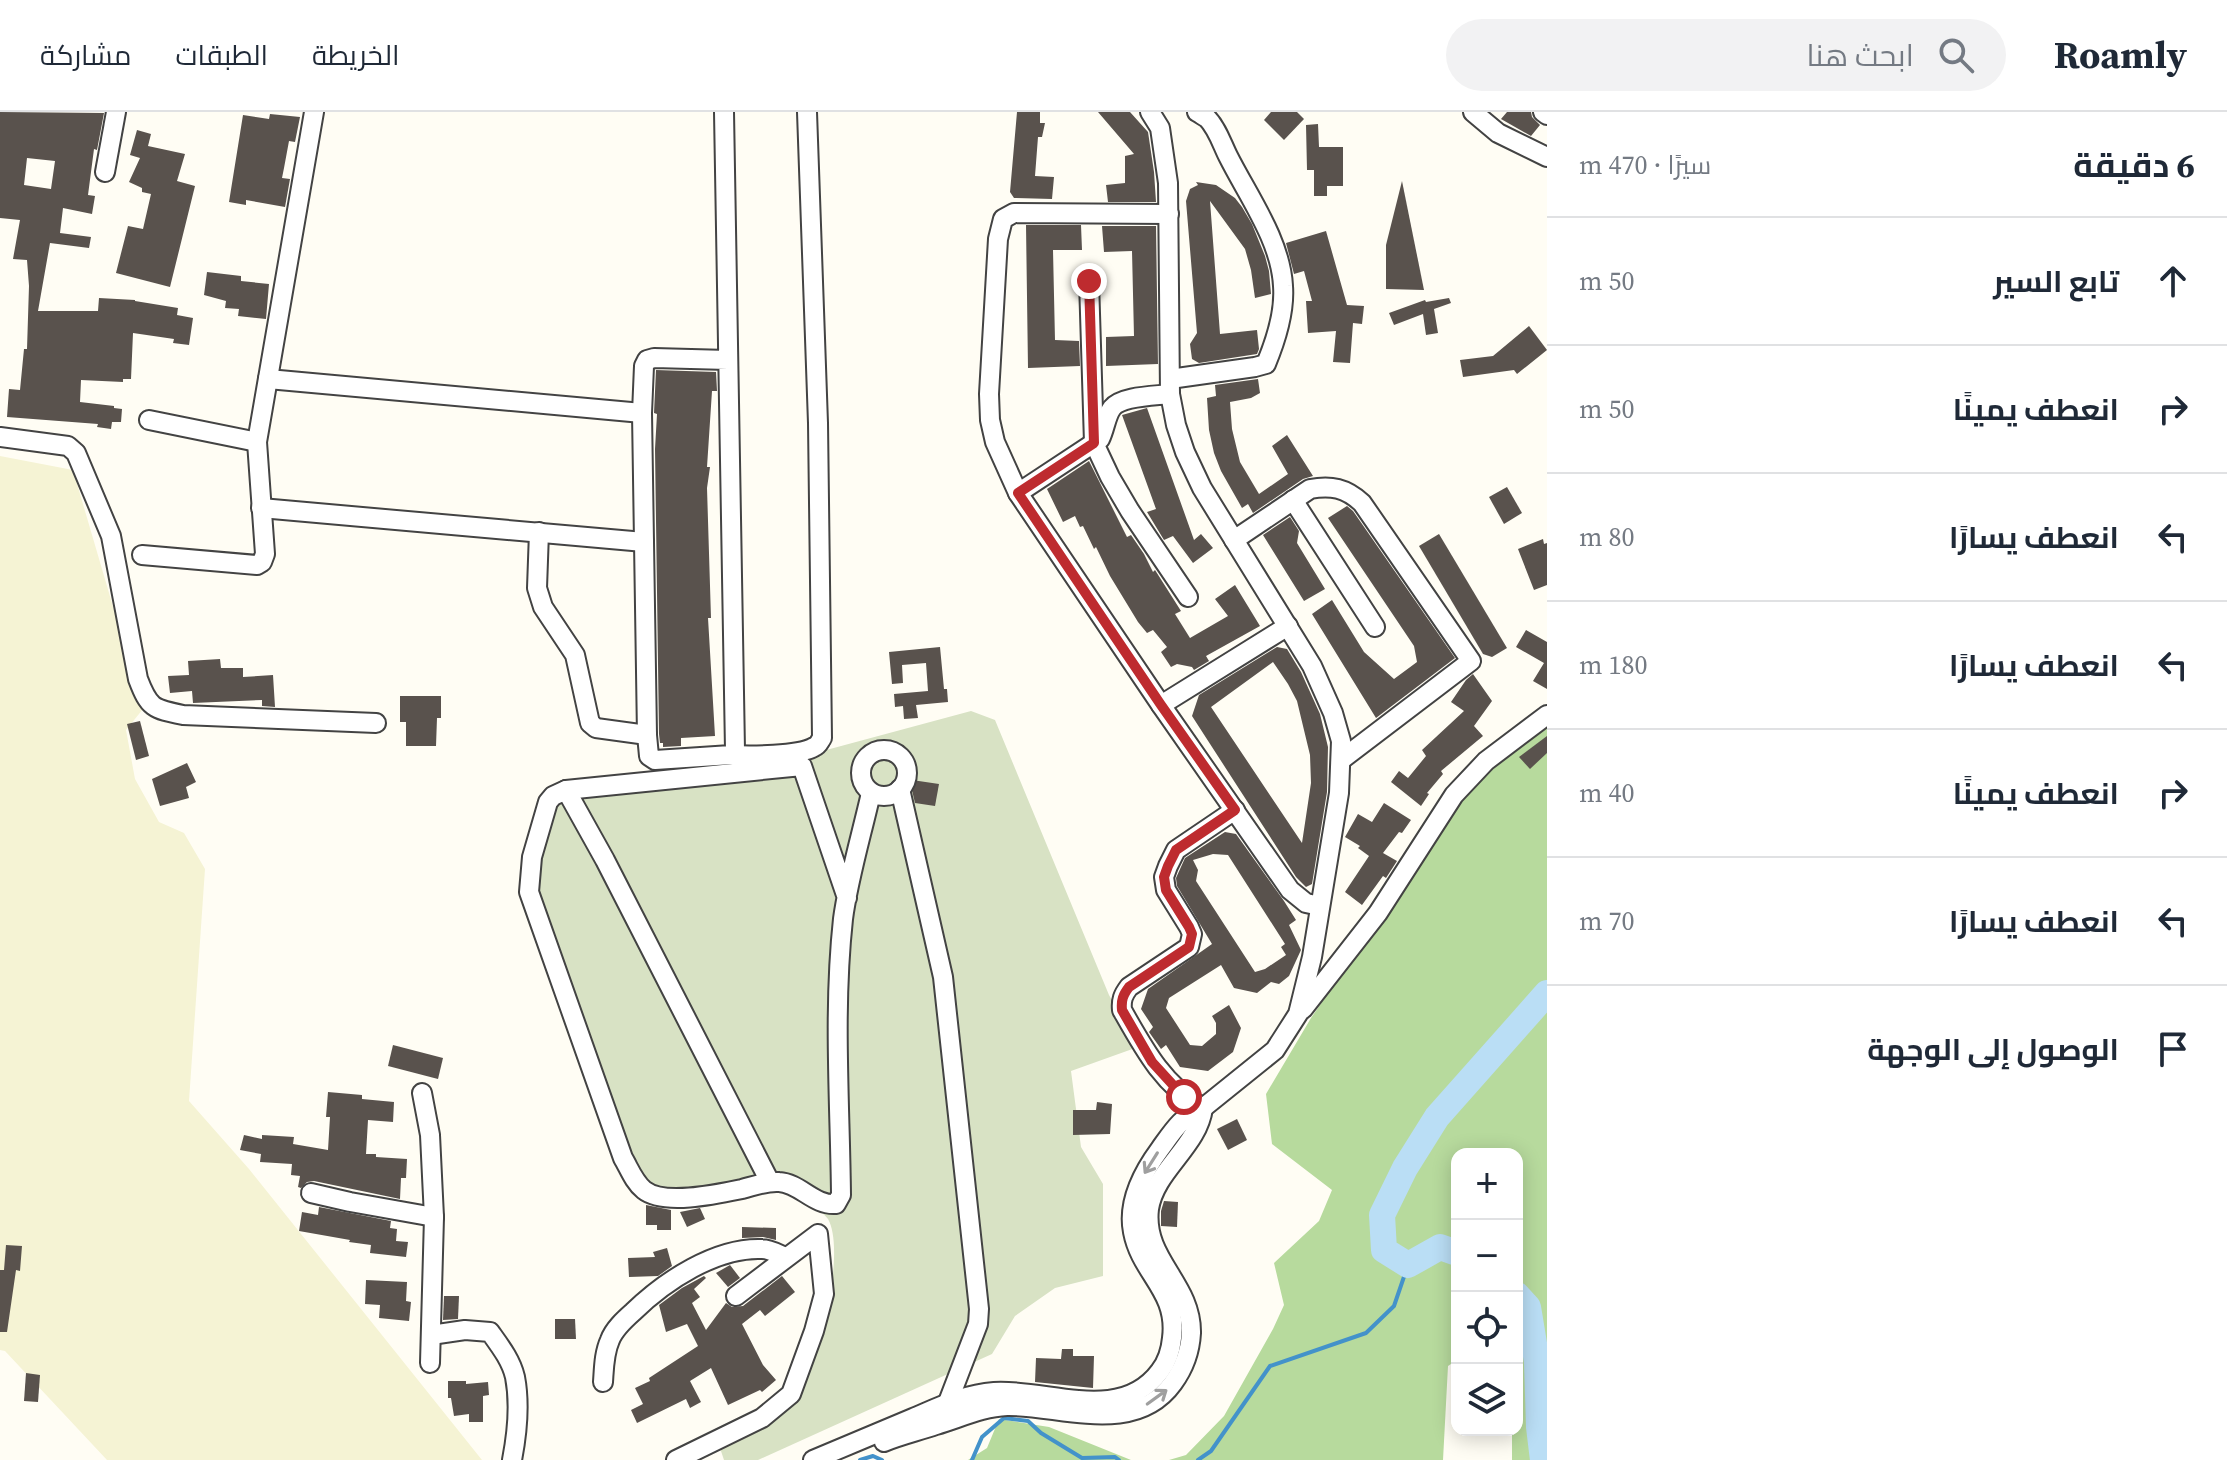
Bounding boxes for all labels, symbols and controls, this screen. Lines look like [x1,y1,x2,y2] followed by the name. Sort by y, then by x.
[1446,19,2006,91] search box
[2054,29,2187,81] text: Roamly
[1934,33,1978,77] icon: search
[1806,35,1914,76] text: ابحث هنا
[40,36,131,74] text: مشاركة
[175,36,268,74] text: الطبقات
[312,36,399,74] text: الخريطة
[2073,142,2195,188] text: 6 دقيقة
[1579,147,1711,183] text: سيرًا · 470 m
[2151,259,2195,303] icon: ahead
[1993,261,2119,302] text: تابع السير
[1071,263,1107,299] route end
[1579,263,1635,299] text: 50 m
[2151,387,2195,431] icon: right
[1953,389,2119,430] text: انعطف يمينًا
[1579,391,1635,427] text: 50 m
[2151,515,2195,559] icon: left
[1949,517,2119,558] text: انعطف يسارًا
[1579,519,1635,555] text: 80 m
[2151,643,2195,687] icon: left
[1949,645,2119,686] text: انعطف يسارًا
[1579,647,1648,683] text: 180 m
[2151,771,2195,815] icon: right
[1953,773,2119,814] text: انعطف يمينًا
[1579,775,1635,811] text: 40 m
[2151,899,2195,943] icon: left
[1949,901,2119,942] text: انعطف يسارًا
[1579,903,1635,939] text: 70 m
[2151,1027,2195,1071] icon: arrive
[1867,1029,2119,1070] text: الوصول إلى الوجهة
[1166,1079,1202,1115] route start
[1451,1148,1523,1436] map controls
[1451,1148,1523,1220] button: +
[1143,1152,1159,1174] one-way arrow
[1451,1220,1523,1292] button: −
[1451,1292,1523,1364] button: locate
[1451,1364,1523,1436] button: layers
[1146,1389,1168,1405] one-way arrow

